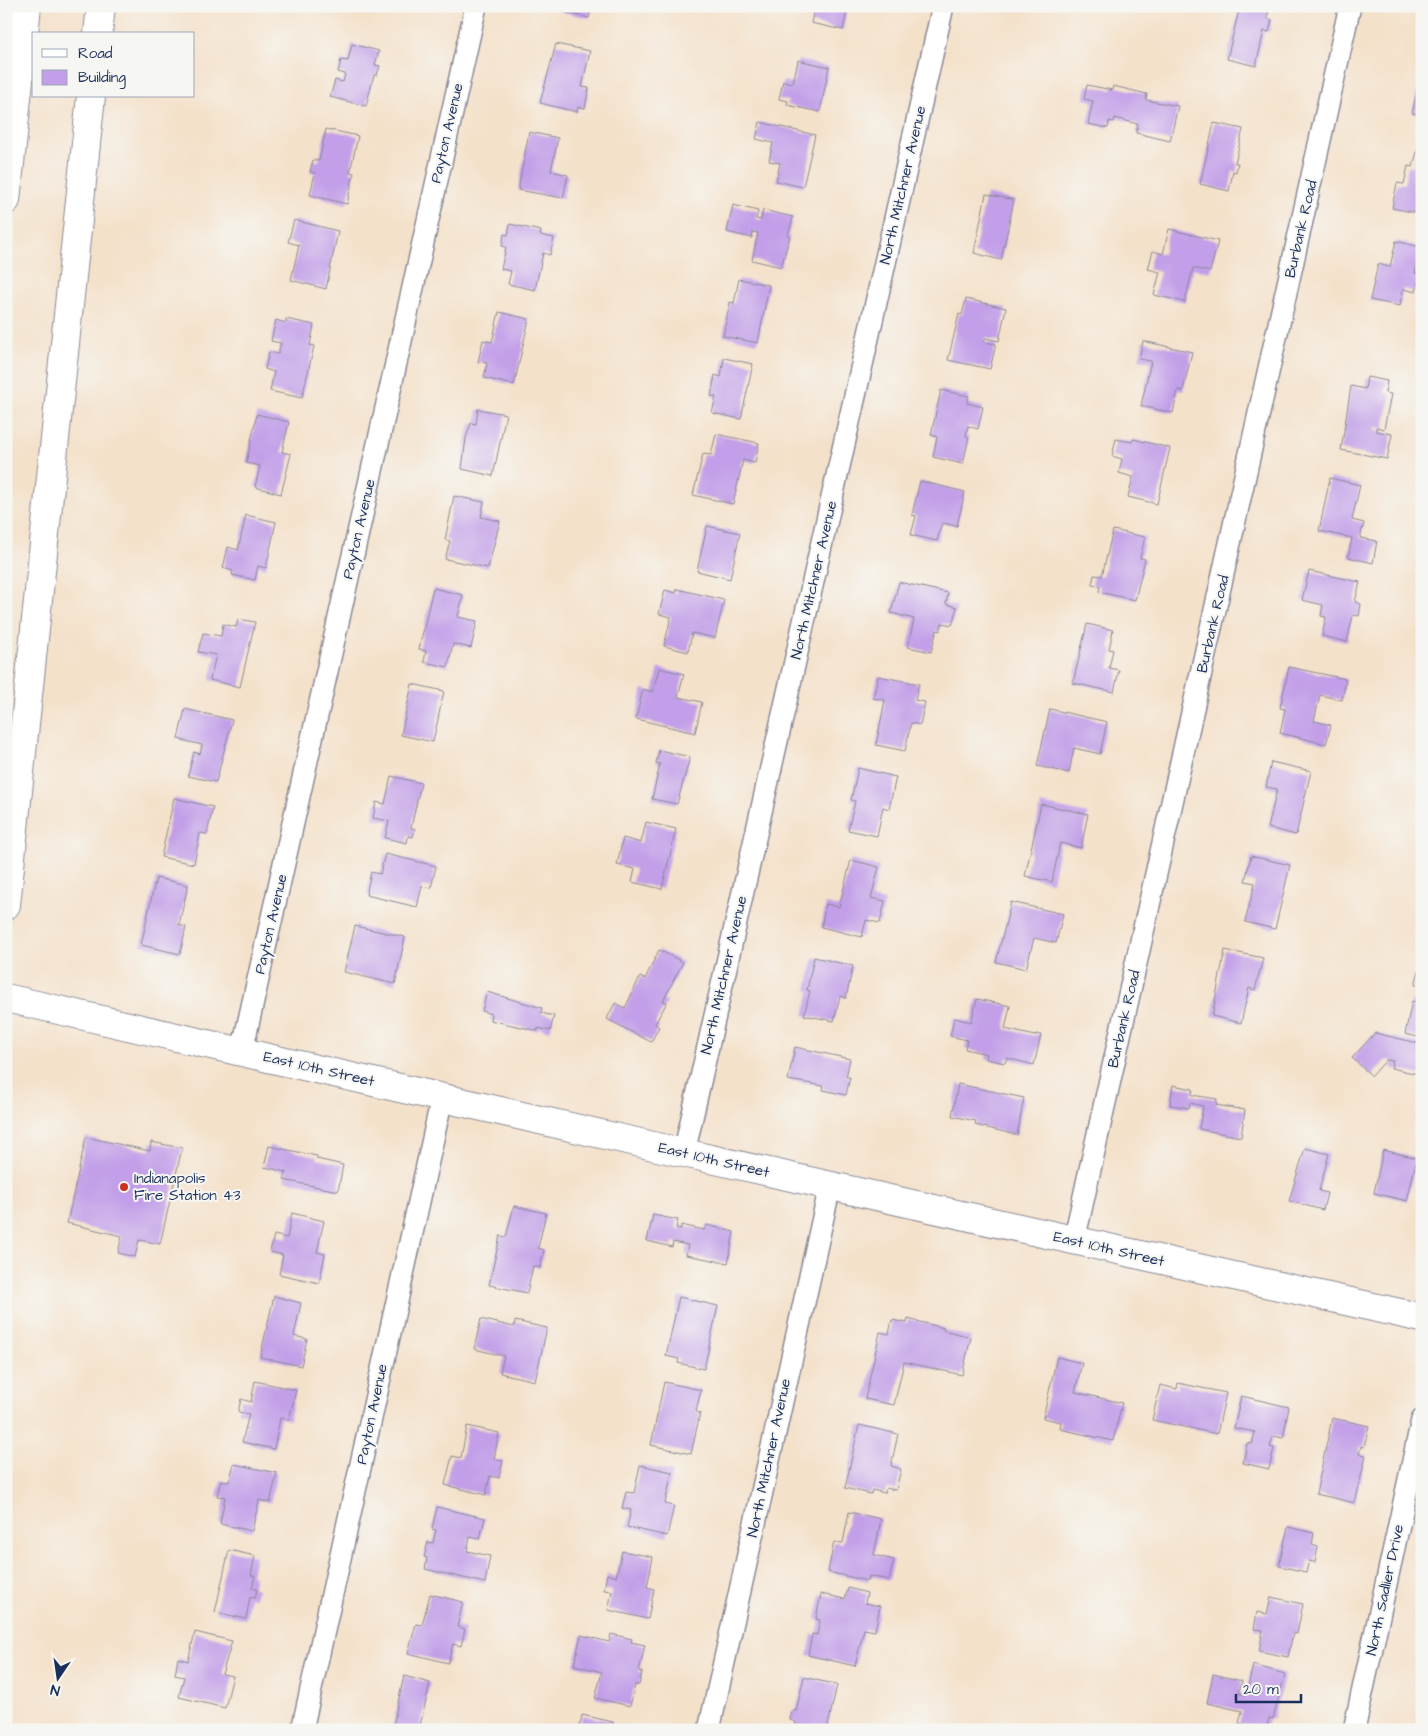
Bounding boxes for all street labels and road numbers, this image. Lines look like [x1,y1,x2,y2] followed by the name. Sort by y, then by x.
[425,81,470,185] street label: Payton Avenue
[875,104,931,266] street label: North Mitchner Avenue
[1280,178,1323,280] street label: Burbank Road
[337,477,382,581] street label: Payton Avenue
[786,499,842,661] street label: North Mitchner Avenue
[1192,573,1235,675] street label: Burbank Road
[249,872,294,976] street label: Payton Avenue
[696,894,752,1056] street label: North Mitchner Avenue
[1103,968,1146,1070] street label: Burbank Road
[261,1046,377,1092] street label: East 10th Street
[656,1137,772,1183] street label: East 10th Street
[1051,1226,1167,1272] street label: East 10th Street
[351,1362,394,1466] street label: Payton Avenue
[742,1377,796,1539] street label: North Mitchner Avenue
[1361,1522,1409,1658] street label: North Sadlier Drive

